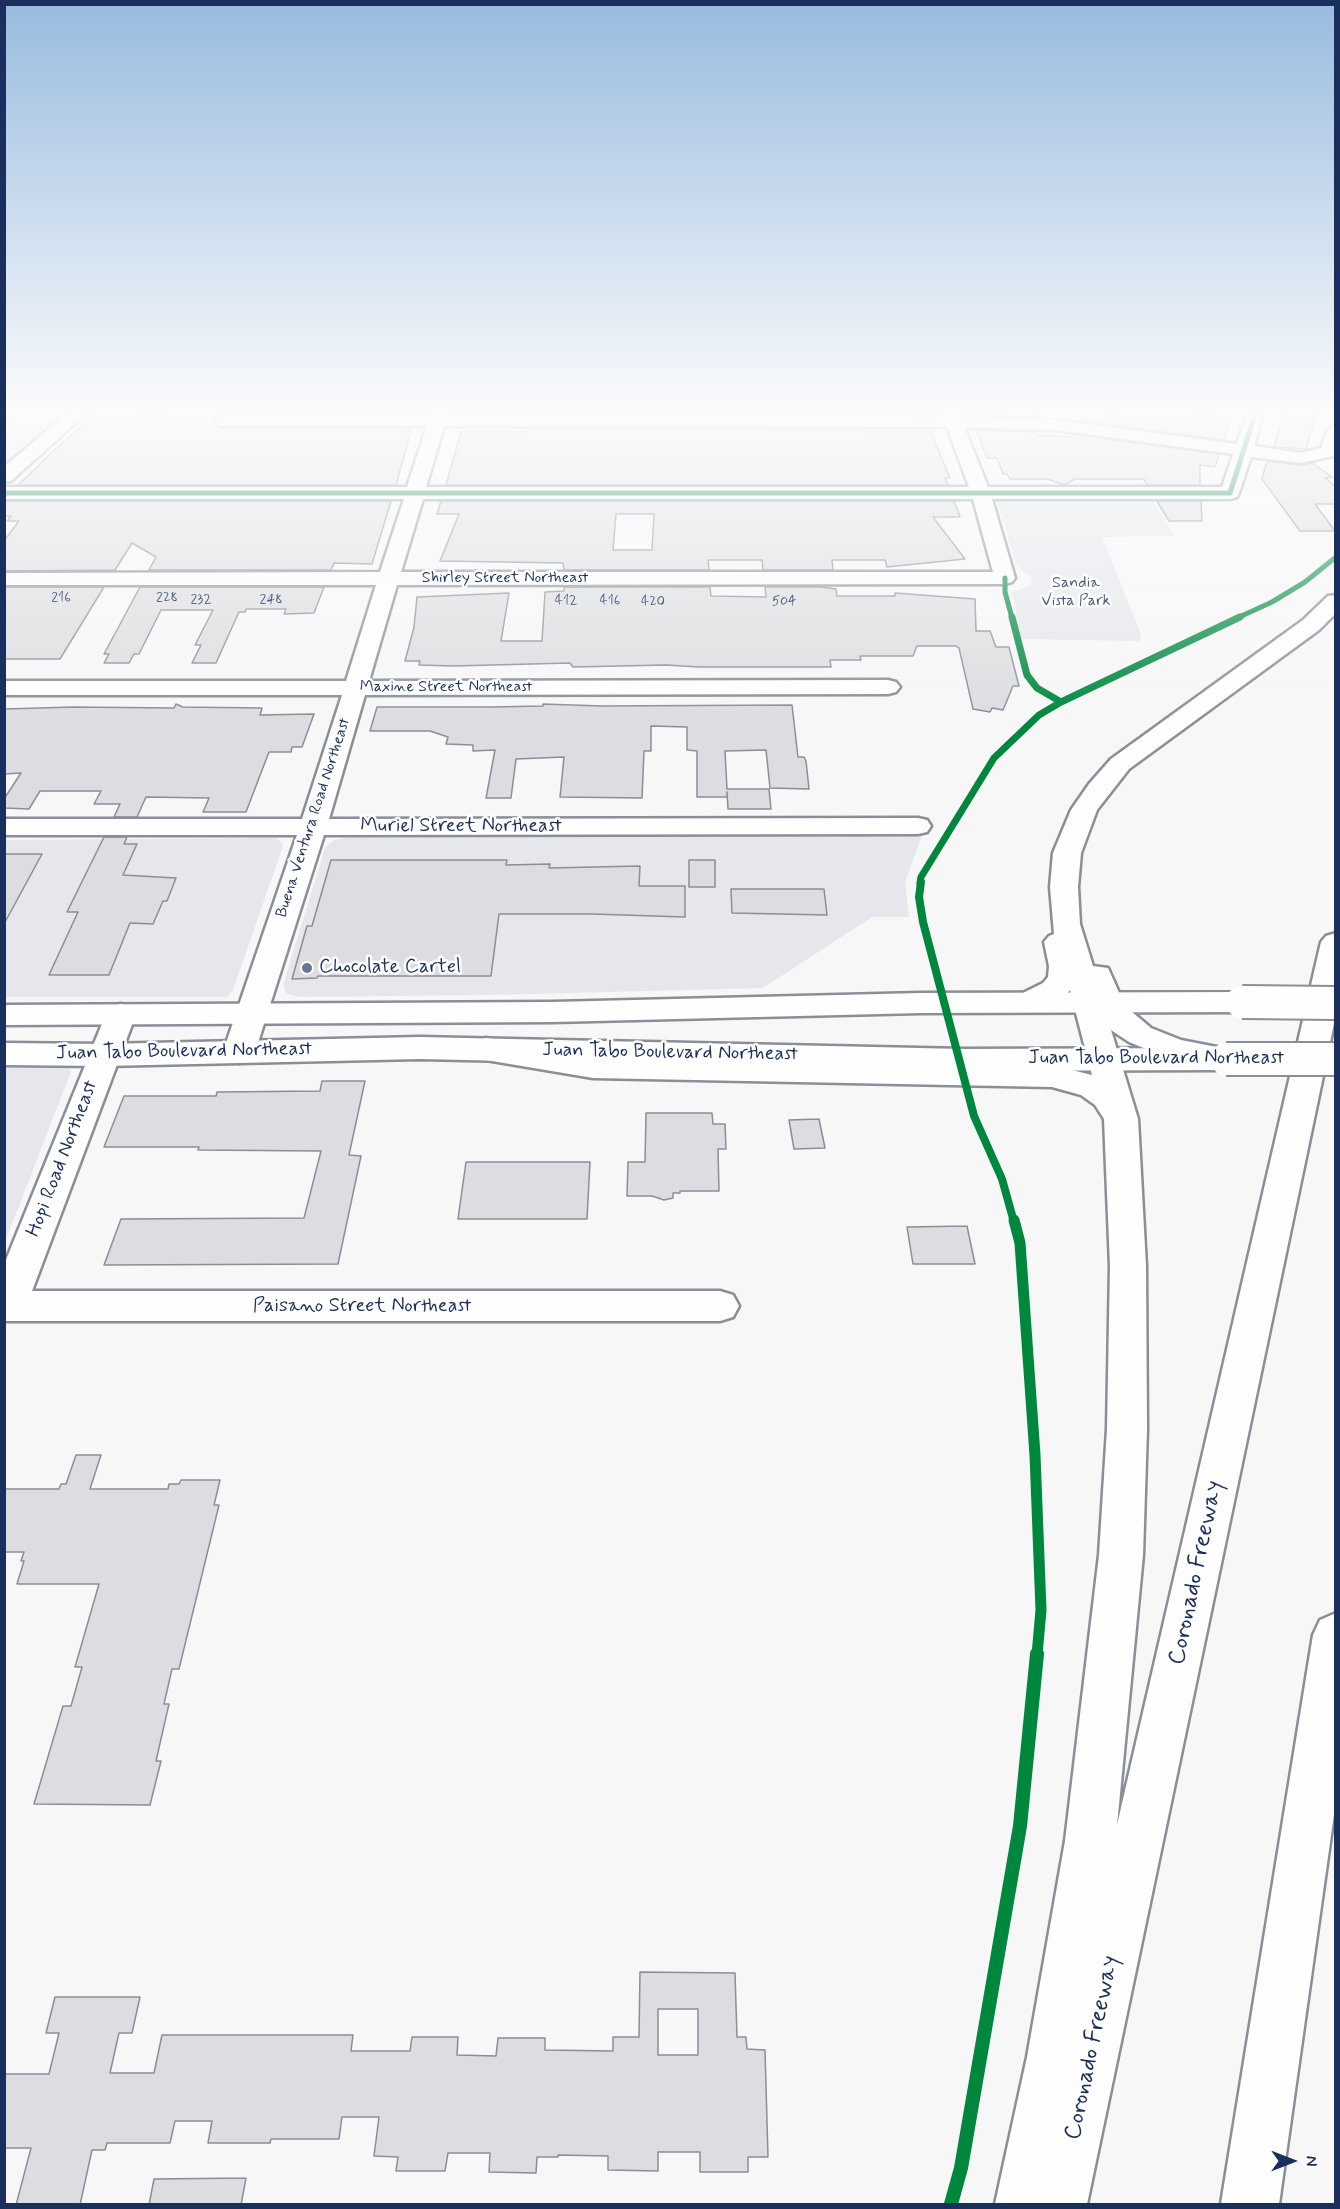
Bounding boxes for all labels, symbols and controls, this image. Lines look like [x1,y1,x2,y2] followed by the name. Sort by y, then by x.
[422,569,588,589] street label: Shirley Street Northeast
[1041,574,1111,612] park label: Sandia Vista Park
[51,590,71,606] house number: 216
[156,590,178,606] house number: 228
[190,592,212,608] house number: 232
[260,592,282,608] house number: 248
[555,593,577,609] house number: 412
[600,593,620,609] house number: 416
[641,594,665,610] house number: 420
[772,594,796,610] house number: 504
[360,678,532,698] street label: Maxine Street Northeast
[273,716,355,920] street label: Buena Ventura Road Northeast
[360,815,562,839] street label: Muriel Street Northeast
[319,956,461,980] place label: Chocolate Cartel
[300,961,314,975] marker: Chocolate Cartel
[56,1038,312,1066] street label: Juan Tabo Boulevard Northeast
[542,1039,798,1067] street label: Juan Tabo Boulevard Northeast
[1028,1047,1284,1071] street label: Juan Tabo Boulevard Northeast
[22,1077,104,1241] street label: Hopi Road Northeast
[253,1295,471,1319] street label: Paisano Street Northeast
[1163,1478,1231,1668] street label: Coronado Freeway
[1059,1953,1127,2143] street label: Coronado Freeway
[1262,2131,1322,2191] north arrow
[1300,2156,1321,2166] text: N

